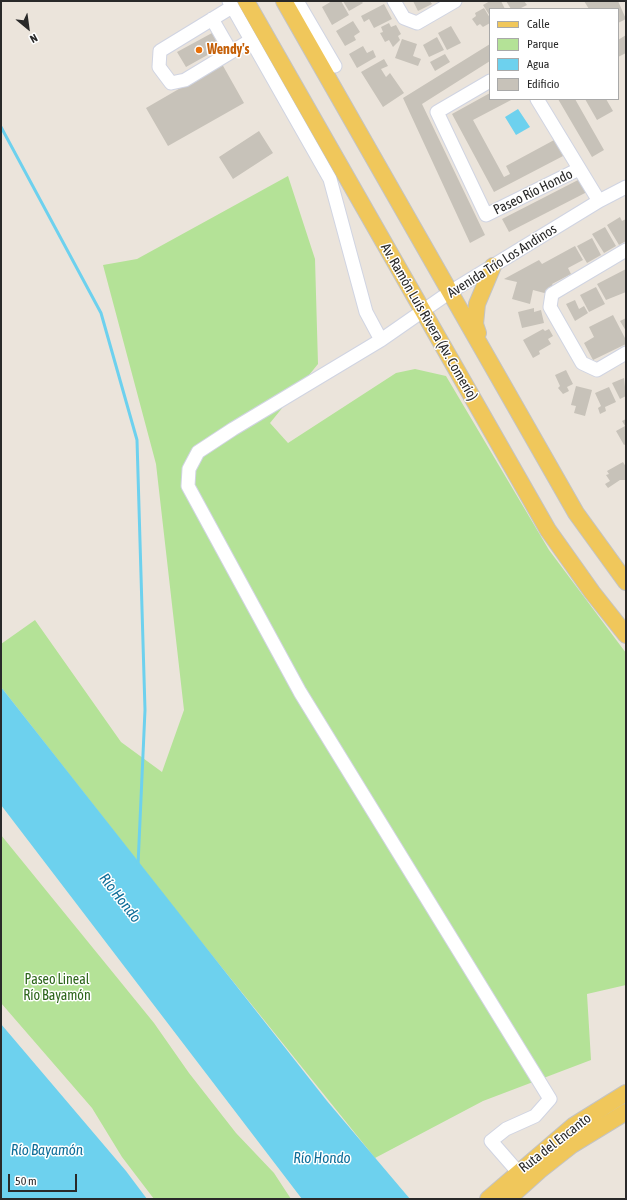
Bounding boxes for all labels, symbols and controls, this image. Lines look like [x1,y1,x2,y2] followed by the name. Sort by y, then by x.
[8,8,48,48] north arrow
[489,8,619,100] legend
[527,17,550,31] text: Calle
[28,32,40,45] text: N
[527,37,559,51] text: Parque
[207,42,250,58] place label: Wendy's
[194,45,204,55] marker: Wendy's
[527,57,549,71] text: Agua
[527,77,559,91] text: Edificio
[491,166,575,218] street label: Paseo Río Hondo
[444,221,560,301] street label: Avenida Trío Los Andinos
[377,240,481,404] street label: Av. Ramón Luis Rivera (Av. Comerío)
[95,870,145,926] water label: Río Hondo
[23,972,91,1004] park label: Paseo Lineal Río Bayamón
[516,1110,594,1176] street label: Ruta del Encanto
[11,1141,83,1159] water label: Río Bayamón
[293,1149,351,1167] water label: Río Hondo
[10,1166,79,1192] scale bar
[15,1174,37,1188] text: 50 m

